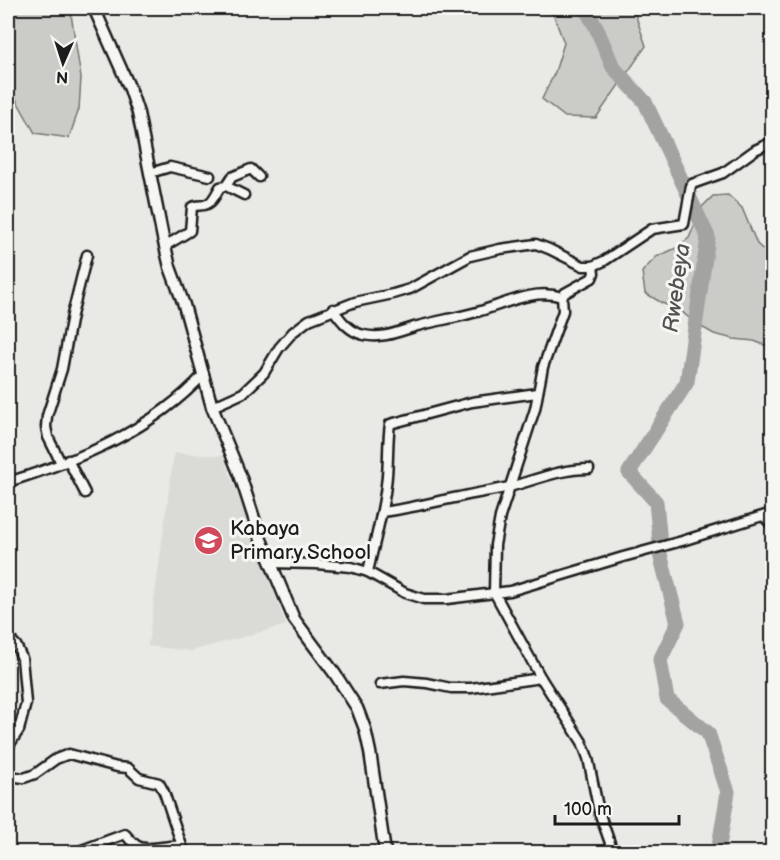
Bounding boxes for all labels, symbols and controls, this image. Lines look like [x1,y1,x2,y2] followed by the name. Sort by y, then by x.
[33,33,93,93] north arrow
[56,67,69,86] text: N
[657,242,697,334] water label: Rwebeya
[230,516,371,565] place label: Kabaya Primary School
[193,524,225,556] school or university icon: Kabaya Primary School
[555,788,680,826] scale bar
[564,799,612,820] text: 100 m

